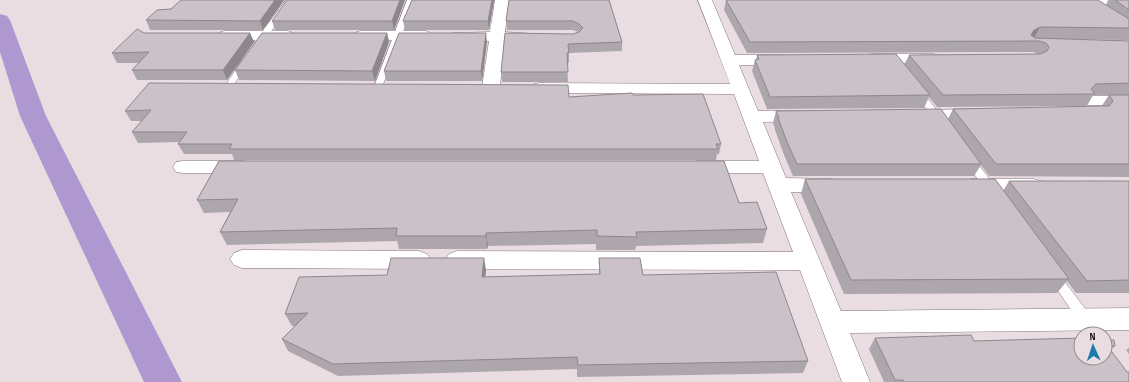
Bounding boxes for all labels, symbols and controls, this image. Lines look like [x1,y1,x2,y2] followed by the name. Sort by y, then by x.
[1073,326,1113,366] north arrow
[1089,330,1096,343] text: N

